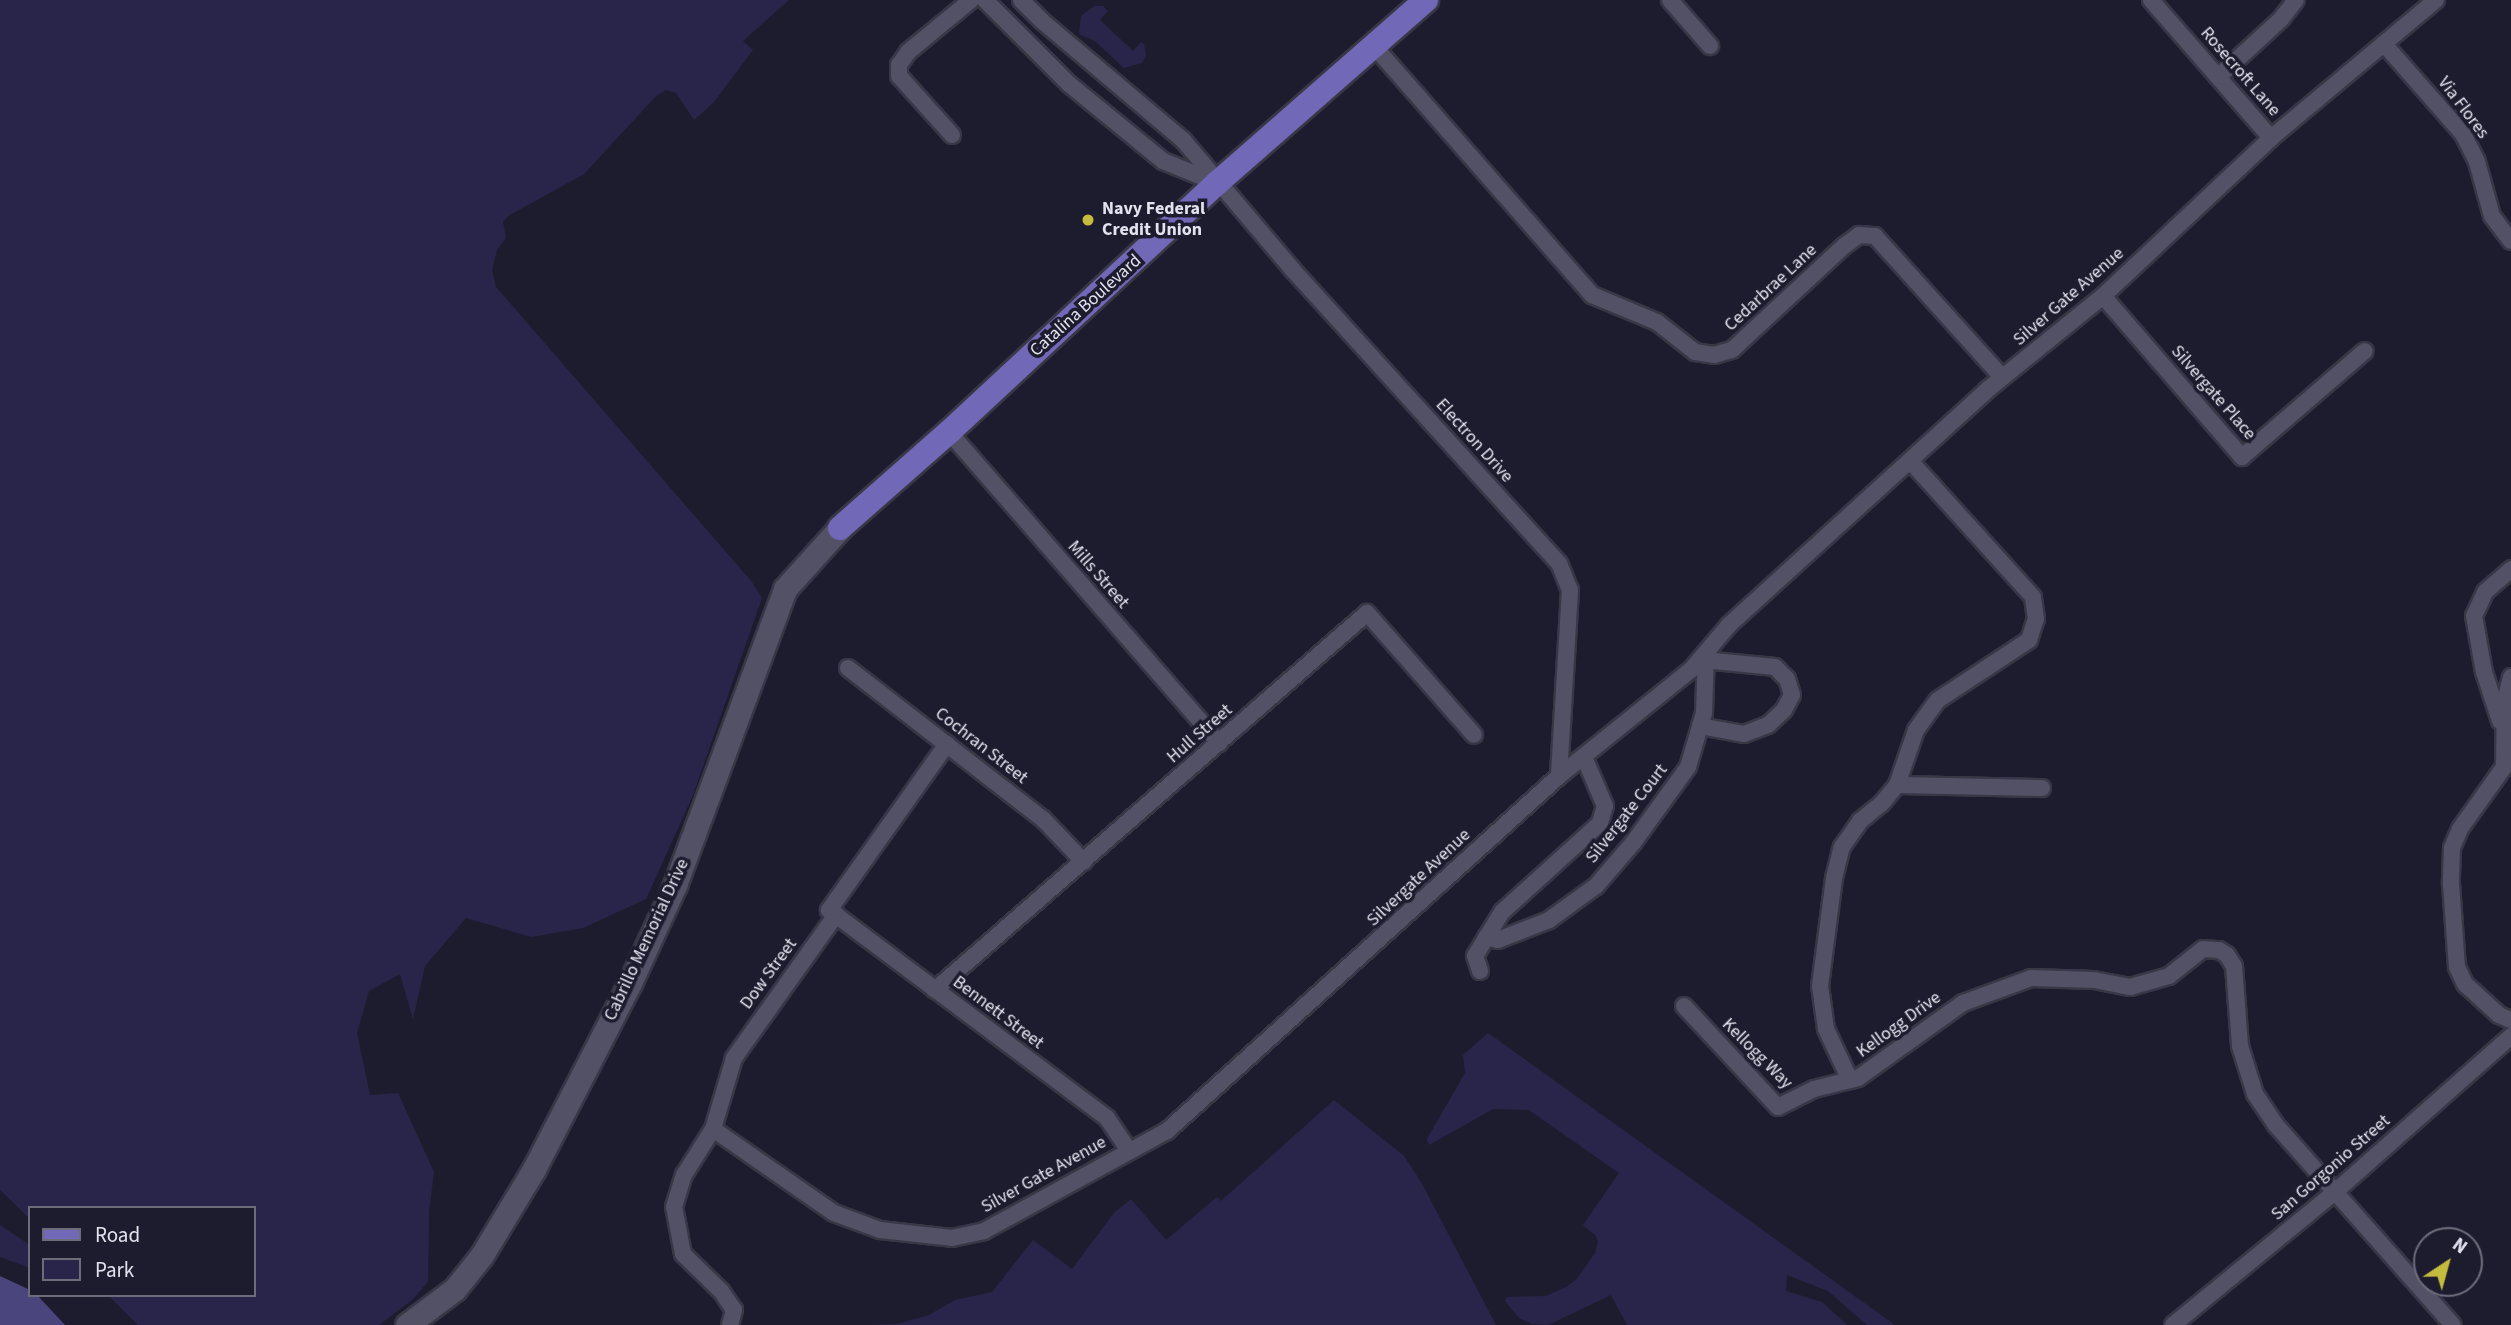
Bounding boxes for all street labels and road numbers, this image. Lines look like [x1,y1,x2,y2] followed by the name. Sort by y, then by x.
[2195,23,2285,121] street label: Rosecroft Lane
[2433,73,2493,143] street label: Via Flores
[1720,240,1822,336] street label: Cedarbrae Lane
[2009,243,2129,351] street label: Silver Gate Avenue
[1026,250,1146,362] street label: Catalina Boulevard
[2166,341,2260,445] street label: Silvergate Place
[1431,395,1517,487] street label: Electron Drive
[1063,537,1133,613] street label: Mills Street
[1163,700,1237,768] street label: Hull Street
[930,703,1032,789] street label: Cochran Street
[1582,760,1672,868] street label: Silvergate Court
[1363,825,1475,931] street label: Silvergate Avenue
[600,856,694,1024] street label: Cabrillo Memorial Drive
[736,934,802,1014] street label: Dow Street
[948,972,1048,1054] street label: Bennett Street
[1853,987,1945,1063] street label: Kellogg Drive
[1717,1014,1797,1094] street label: Kellogg Way
[2267,1111,2395,1225] street label: San Gorgonio Street
[978,1132,1110,1218] street label: Silver Gate Avenue

